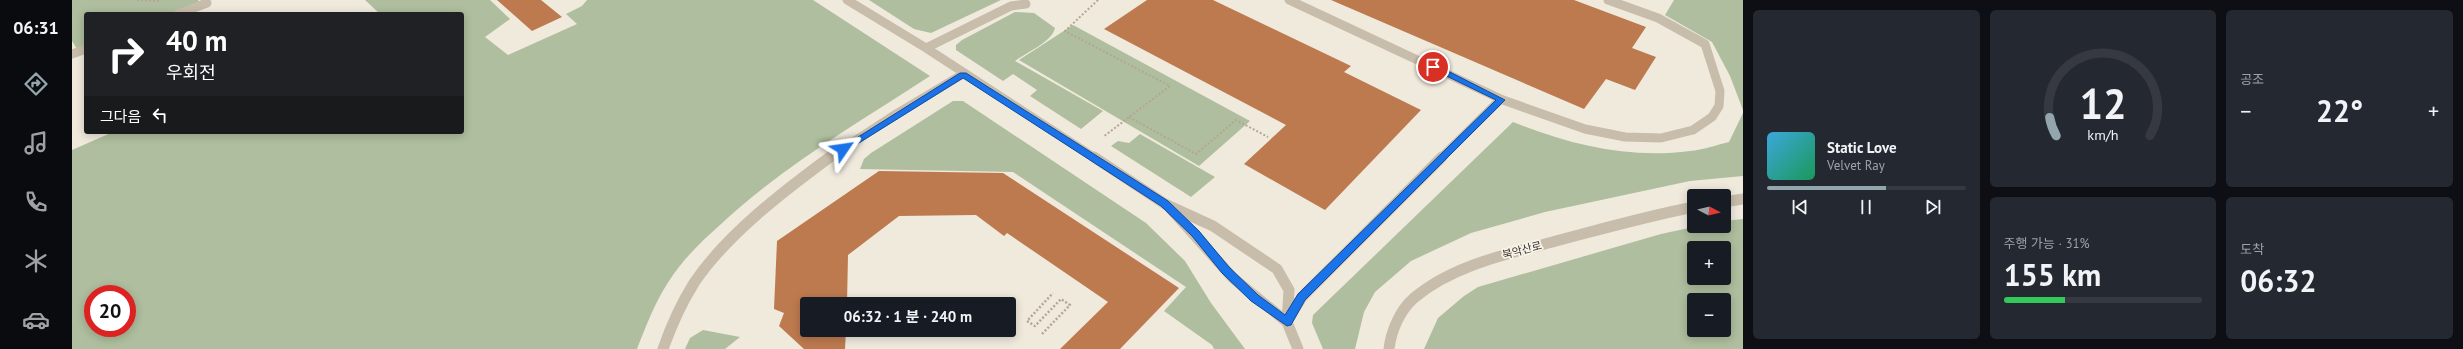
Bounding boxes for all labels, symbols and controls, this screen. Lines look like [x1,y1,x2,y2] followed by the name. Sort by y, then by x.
[13,16,59,39] text: 06:31
[166,22,227,59] text: 40 m
[100,28,152,80] icon: right
[1416,50,1450,84] pin
[1422,56,1444,78] icon: arrive
[166,61,216,84] text: 우회전
[22,70,50,98] icon: directions
[2240,71,2264,88] text: 공조
[2079,77,2127,130] text: 12
[2316,91,2363,130] text: 22°
[2240,97,2251,125] text: −
[2428,97,2439,125] text: +
[149,104,171,126] icon: left
[100,107,141,126] text: 그다음
[2087,125,2119,144] text: km/h
[822,128,864,170] position arrow
[22,129,50,157] icon: music
[1827,138,1897,157] text: Static Love
[1827,157,1885,174] text: Velvet Ray
[22,188,50,216] icon: phone
[1687,189,1731,233] north arrow
[1687,189,1731,337] map controls
[1789,196,1811,218] icon: previous
[1855,196,1877,218] icon: pause
[1922,196,1944,218] icon: next
[2004,235,2090,252] text: 주행 가능 · 31%
[1501,238,1543,262] street label: 북악산로
[1687,241,1731,285] button: +
[2240,241,2264,258] text: 도착
[22,247,50,275] icon: climate
[2004,255,2101,294] text: 155 km
[2240,261,2316,300] text: 06:32
[84,285,136,337] speed limit sign: 20
[1687,293,1731,337] button: −
[22,306,50,334] icon: car
[844,307,972,326] text: 06:32 · 1 분 · 240 m

